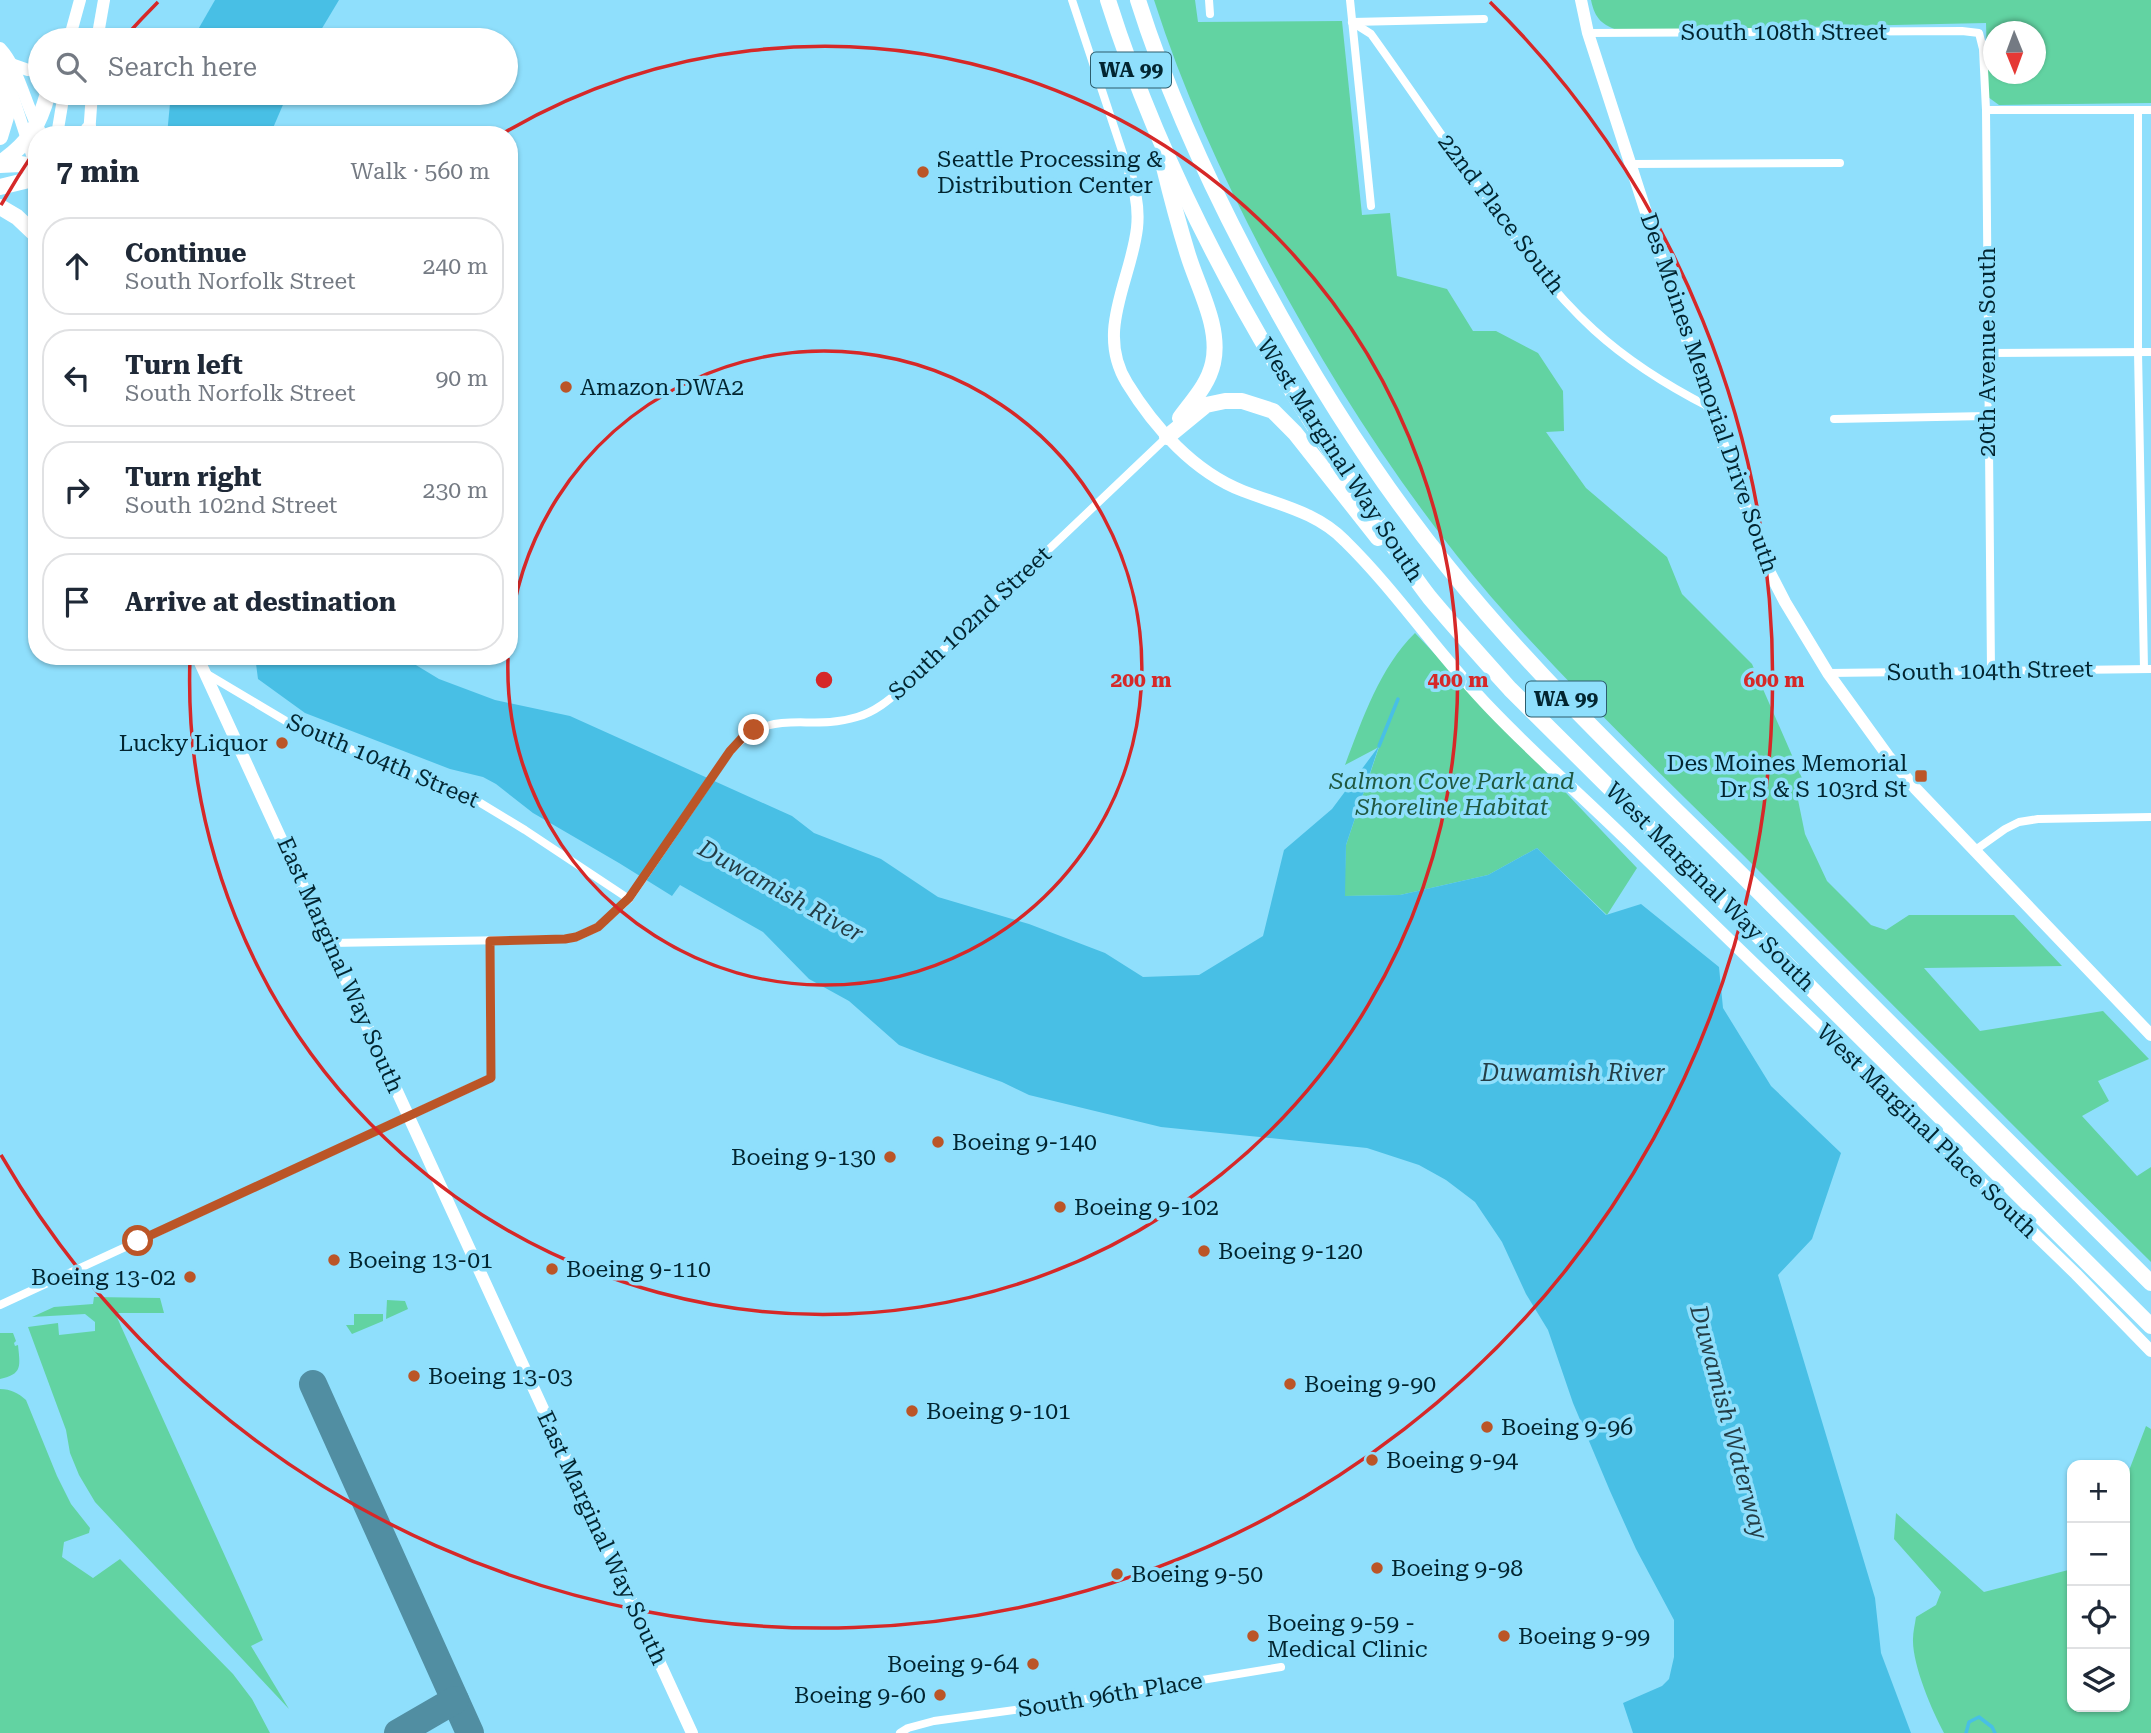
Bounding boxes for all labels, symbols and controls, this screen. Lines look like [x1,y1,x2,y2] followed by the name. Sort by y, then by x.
[1681,19,1888,46] street label: South 108th Street
[1983,21,2046,84] north arrow
[28,28,518,105] search box
[52,48,90,86] icon: search
[108,52,257,82] text: Search here
[1091,52,1171,88] road number: WA 99
[1432,129,1570,299] street label: 22nd Place South
[937,146,1163,199] place label: Seattle Processing & Distribution Center
[56,154,139,189] text: 7 min
[351,158,490,185] text: Walk · 560 m
[915,164,931,180] marker: Seattle Processing & Distribution Center
[1635,210,1783,577] street label: Des Moines Memorial Drive South
[125,238,247,268] text: Continue
[58,247,96,285] icon: ahead
[1974,247,2001,457] street label: 20th Avenue South
[423,253,488,280] text: 240 m
[125,268,356,295] text: South Norfolk Street
[1251,333,1429,587] street label: West Marginal Way South
[125,350,243,380] text: Turn left
[58,359,96,397] icon: left
[435,365,488,392] text: 90 m
[580,374,744,401] place label: Amazon DWA2
[558,379,574,395] marker: Amazon DWA2
[125,380,356,407] text: South Norfolk Street
[125,462,261,492] text: Turn right
[58,471,96,509] icon: right
[423,477,488,504] text: 230 m
[125,492,337,519] text: South 102nd Street
[883,540,1057,705] street label: South 102nd Street
[58,583,96,621] icon: arrive
[125,587,396,617] text: Arrive at destination
[1887,656,2094,686] street label: South 104th Street
[812,668,836,692] centre of rings
[1111,668,1171,692] text: 200 m
[1428,668,1488,692] text: 400 m
[1744,668,1804,692] text: 600 m
[1526,682,1606,716] road number: WA 99
[283,708,484,814] street label: South 104th Street
[738,714,769,745] route end
[119,730,268,757] place label: Lucky Liquor
[274,735,290,751] marker: Lucky Liquor
[1667,750,1907,803] place label: Des Moines Memorial Dr S & S 103rd St
[1329,768,1574,821] park label: Salmon Cove Park and Shoreline Habitat
[1913,768,1929,784] marker: Des Moines Memorial Dr S & S 103rd St
[1600,777,1820,997] street label: West Marginal Way South
[271,833,409,1097] street label: East Marginal Way South
[693,834,868,948] water label: Duwamish River
[1811,1018,2043,1244] street label: West Marginal Place South
[1480,1059,1665,1087] water label: Duwamish River
[952,1129,1097,1156] place label: Boeing 9-140
[930,1134,946,1150] marker: Boeing 9-140
[731,1144,876,1171] place label: Boeing 9-130
[882,1149,898,1165] marker: Boeing 9-130
[1074,1194,1219,1221] place label: Boeing 9-102
[1052,1199,1068,1215] marker: Boeing 9-102
[122,1225,153,1256] route start
[1218,1238,1363,1265] place label: Boeing 9-120
[1196,1243,1212,1259] marker: Boeing 9-120
[348,1247,493,1274] place label: Boeing 13-01
[326,1252,342,1268] marker: Boeing 13-01
[566,1256,711,1283] place label: Boeing 9-110
[544,1261,560,1277] marker: Boeing 9-110
[31,1264,176,1291] place label: Boeing 13-02
[182,1269,198,1285] marker: Boeing 13-02
[1684,1301,1774,1543] water label: Duwamish Waterway
[428,1363,573,1390] place label: Boeing 13-03
[406,1368,422,1384] marker: Boeing 13-03
[1304,1371,1436,1398] place label: Boeing 9-90
[1282,1376,1298,1392] marker: Boeing 9-90
[926,1398,1071,1425] place label: Boeing 9-101
[904,1403,920,1419] marker: Boeing 9-101
[531,1407,673,1669] street label: East Marginal Way South
[1501,1414,1633,1441] place label: Boeing 9-96
[1479,1419,1495,1435] marker: Boeing 9-96
[1386,1447,1518,1474] place label: Boeing 9-94
[1364,1452,1380,1468] marker: Boeing 9-94
[2067,1460,2130,1712] map controls
[2067,1460,2130,1523] button: +
[2067,1523,2130,1586] button: −
[1391,1555,1523,1582] place label: Boeing 9-98
[1369,1560,1385,1576] marker: Boeing 9-98
[1131,1561,1263,1588] place label: Boeing 9-50
[1109,1566,1125,1582] marker: Boeing 9-50
[2067,1586,2130,1649] button: locate
[1267,1610,1428,1663] place label: Boeing 9-59 - Medical Clinic
[1518,1623,1650,1650] place label: Boeing 9-99
[1245,1628,1261,1644] marker: Boeing 9-59 - Medical Clinic
[1496,1628,1512,1644] marker: Boeing 9-99
[2067,1649,2130,1712] button: layers
[887,1651,1019,1678] place label: Boeing 9-64
[1025,1656,1041,1672] marker: Boeing 9-64
[1016,1667,1204,1723] street label: South 96th Place
[794,1682,926,1709] place label: Boeing 9-60
[932,1687,948,1703] marker: Boeing 9-60

